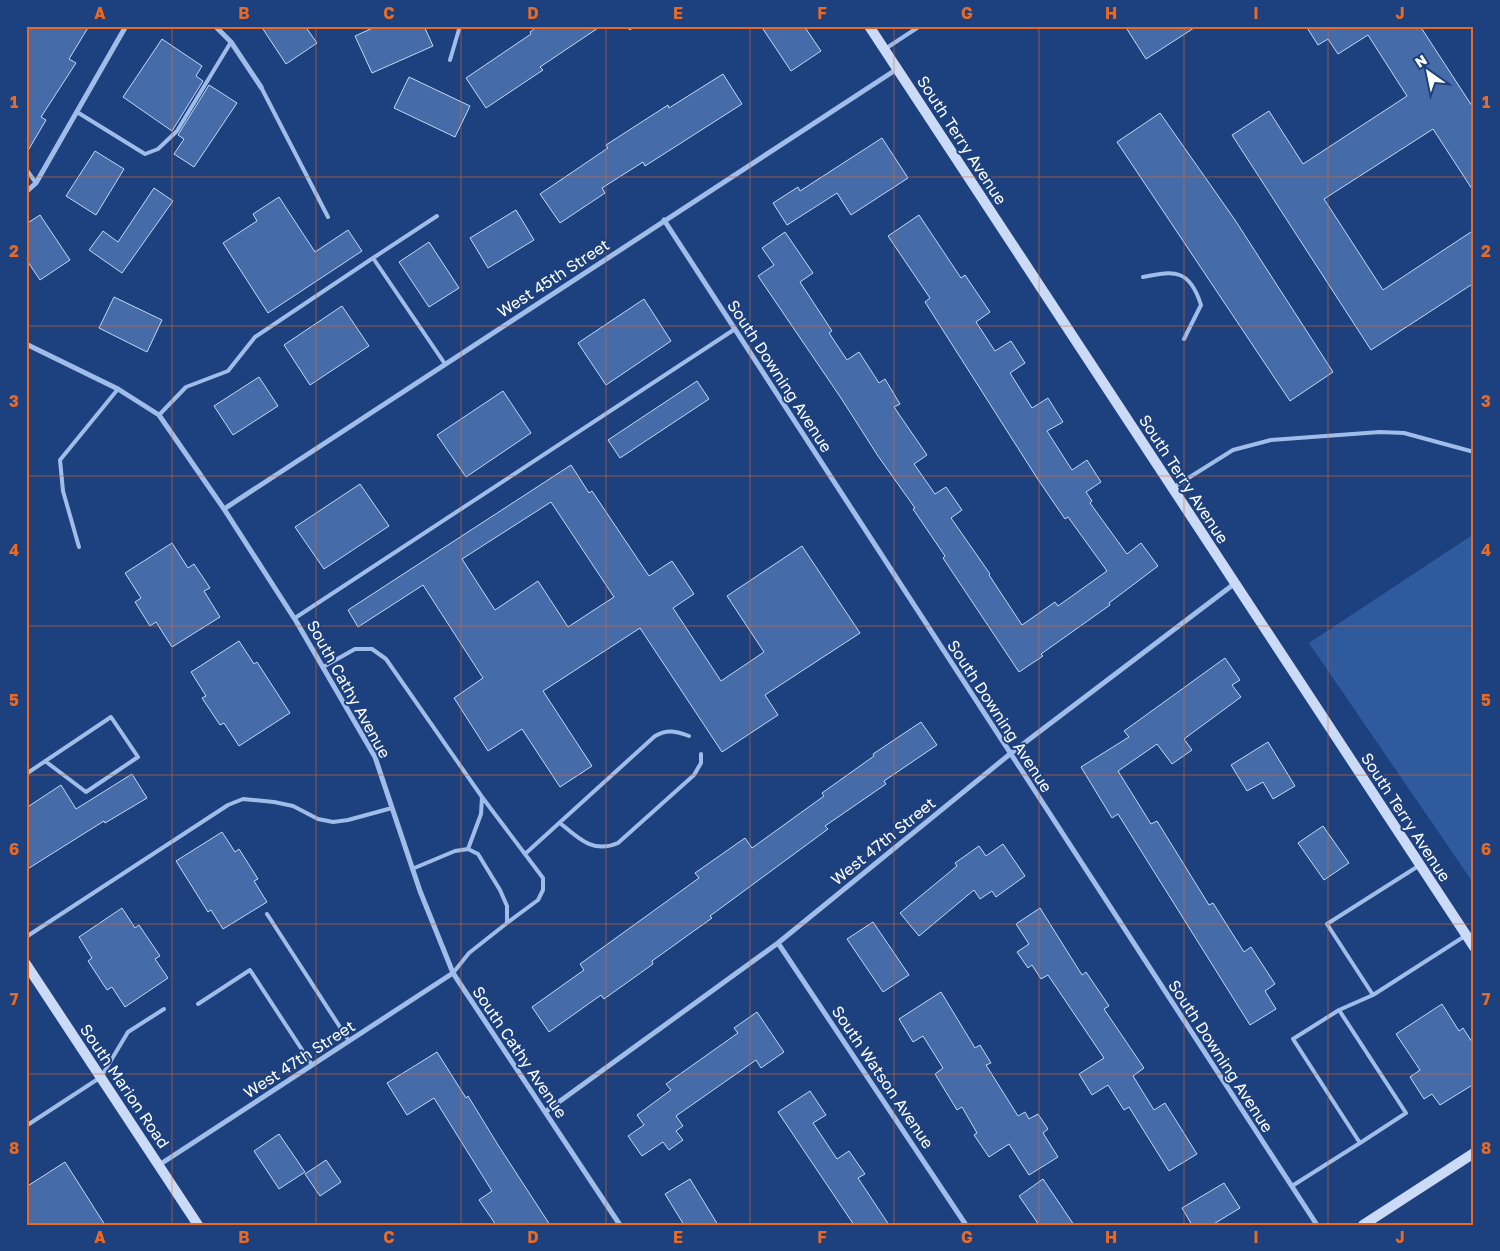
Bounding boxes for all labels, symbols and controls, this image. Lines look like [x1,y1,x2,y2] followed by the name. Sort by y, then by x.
[94,3,106,23] text: A
[238,3,250,23] text: B
[383,3,395,23] text: C
[527,3,539,23] text: D
[673,3,683,23] text: E
[817,3,827,23] text: F
[961,3,973,23] text: G
[1105,3,1117,23] text: H
[1253,3,1259,23] text: I
[1395,3,1405,23] text: J
[1402,48,1452,98] north arrow
[1412,51,1430,71] text: N
[913,72,1011,208] street label: South Terry Avenue
[10,92,18,112] text: 1
[1482,92,1490,112] text: 1
[493,234,613,322] street label: West 45th Street
[9,241,19,261] text: 2
[1481,241,1491,261] text: 2
[723,296,837,456] street label: South Downing Avenue
[9,391,19,411] text: 3
[1481,391,1491,411] text: 3
[1135,411,1233,547] street label: South Terry Avenue
[9,540,19,560] text: 4
[1481,540,1491,560] text: 4
[303,616,395,762] street label: South Cathy Avenue
[943,636,1057,796] street label: South Downing Avenue
[9,690,19,710] text: 5
[1481,690,1491,710] text: 5
[1357,749,1455,885] street label: South Terry Avenue
[827,793,939,889] street label: West 47th Street
[9,839,19,859] text: 6
[1481,839,1491,859] text: 6
[1164,976,1278,1136] street label: South Downing Avenue
[468,982,572,1122] street label: South Cathy Avenue
[10,989,19,1009] text: 7
[1482,989,1491,1009] text: 7
[828,1002,938,1152] street label: South Watson Avenue
[240,1016,358,1102] street label: West 47th Street
[76,1020,174,1152] street label: South Marion Road
[9,1138,19,1158] text: 8
[1481,1138,1491,1158] text: 8
[94,1227,106,1247] text: A
[238,1227,250,1247] text: B
[383,1227,395,1247] text: C
[527,1227,539,1247] text: D
[673,1227,683,1247] text: E
[817,1227,827,1247] text: F
[961,1227,973,1247] text: G
[1105,1227,1117,1247] text: H
[1253,1227,1259,1247] text: I
[1395,1227,1405,1247] text: J

